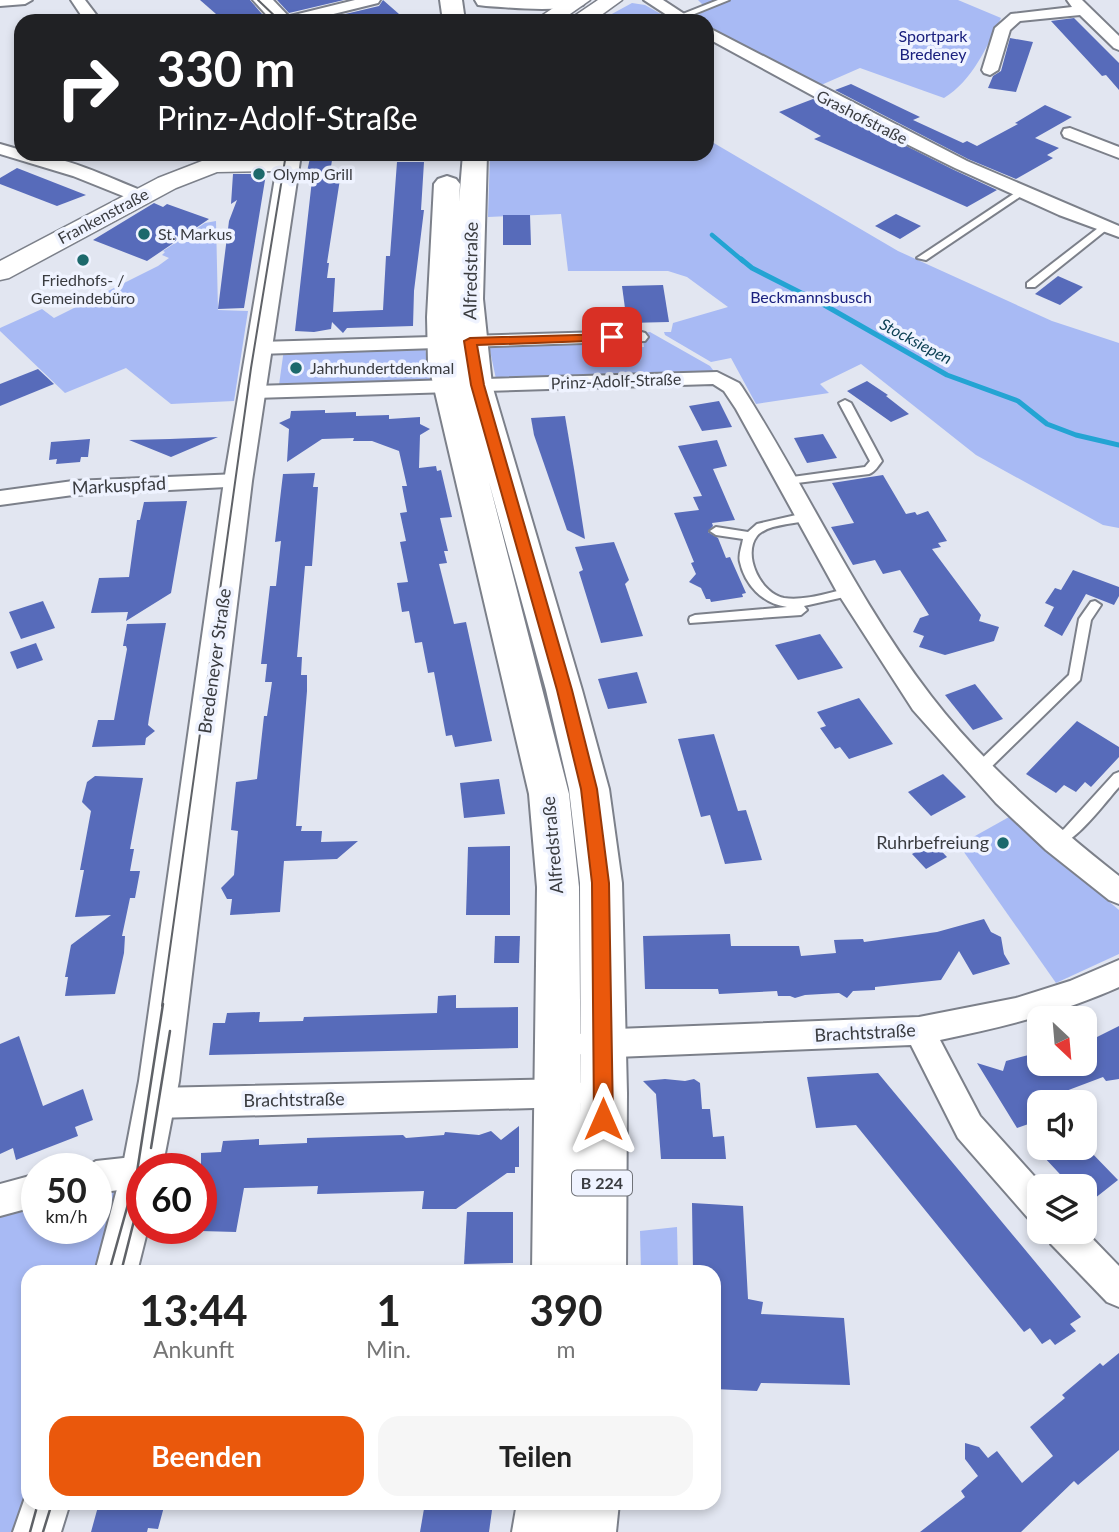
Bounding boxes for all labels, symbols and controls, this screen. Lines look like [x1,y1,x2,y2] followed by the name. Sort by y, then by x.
[899,26,968,63] park label: Sportpark Bredeney
[157,39,295,97] text: 330 m
[42,42,133,133] icon: right
[814,85,911,148] street label: Grashofstraße
[157,98,418,137] text: Prinz-Adolf-Straße
[273,164,353,183] place label: Olymp Grill
[251,166,267,182] marker: Olymp Grill
[54,184,151,247] street label: Frankenstraße
[458,222,482,320] street label: Alfredstraße
[158,224,232,243] place label: St. Markus
[136,226,152,242] marker: St. Markus
[75,252,91,268] marker: Friedhofs- / Gemeindebüro
[31,270,135,307] place label: Friedhofs- / Gemeindebüro
[750,287,872,306] park label: Beckmannsbusch
[582,307,642,367] pin
[877,314,955,367] water label: Stocksiepen
[593,318,631,356] icon: arrive
[310,358,454,377] place label: Jahrhundertdenkmal
[288,360,304,376] marker: Jahrhundertdenkmal
[551,369,681,392] street label: Prinz-Adolf-Straße
[71,472,167,498] street label: Markuspfad
[193,587,235,735] street label: Bredeneyer Straße
[537,795,567,895] street label: Alfredstraße
[876,831,989,853] place label: Ruhrbefreiung
[995,835,1011,851] marker: Ruhrbefreiung
[1027,1006,1097,1076] north arrow
[1027,1006,1097,1244] map controls
[814,1018,916,1046] street label: Brachtstraße
[566,1082,640,1156] position arrow
[243,1087,345,1111] street label: Brachtstraße
[1027,1090,1097,1160] button: sound
[126,1153,217,1244] speed limit sign: 60
[46,1168,87,1210] text: 50
[572,1170,632,1196] road number: B 224
[1027,1174,1097,1244] button: layers
[45,1205,88,1227] text: km/h
[139,1285,248,1335] text: 13:44
[376,1285,401,1335] text: 1
[529,1285,603,1335] text: 390
[153,1335,234,1363] text: Ankunft
[366,1335,411,1363] text: Min.
[557,1335,575,1363] text: m
[49,1416,364,1496] button: Beenden
[378,1416,693,1496] button: Teilen

